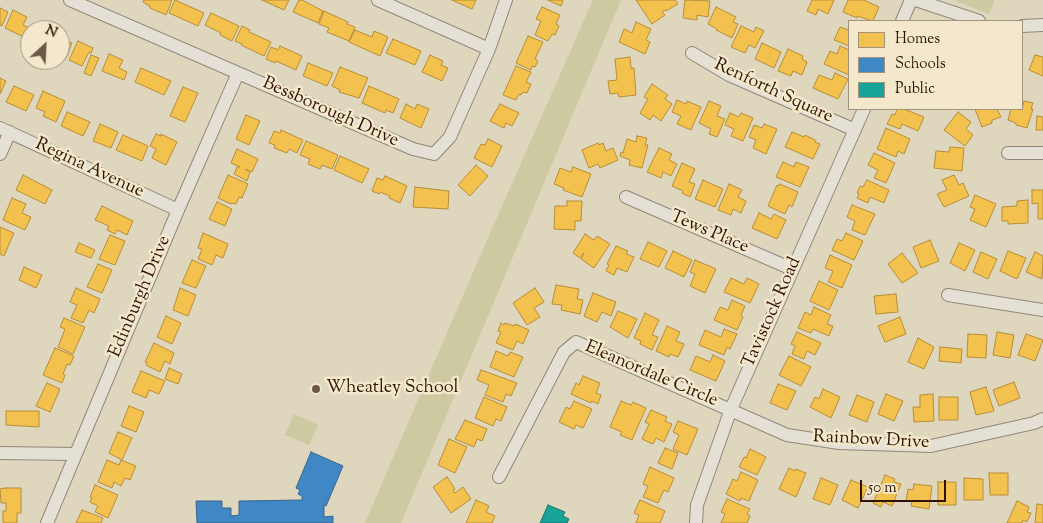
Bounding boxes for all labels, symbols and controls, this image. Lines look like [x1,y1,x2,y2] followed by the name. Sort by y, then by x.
[20,20,70,70] north arrow
[848,20,1023,110] legend
[42,21,60,44] text: N
[895,29,940,50] text: Homes
[895,54,946,75] text: Schools
[710,55,836,129] street label: Renforth Square
[259,73,401,153] street label: Bessborough Drive
[895,79,935,100] text: Public
[31,134,147,204] street label: Regina Avenue
[666,207,752,259] street label: Tews Place
[106,233,176,361] street label: Edinburgh Drive
[739,254,807,372] street label: Tavistock Road
[581,337,721,413] street label: Eleanordale Circle
[326,378,459,400] place label: Wheatley School
[310,383,322,395] marker: Wheatley School
[812,427,930,455] street label: Rainbow Drive
[863,470,949,502] scale bar
[868,478,897,499] text: 50 m

